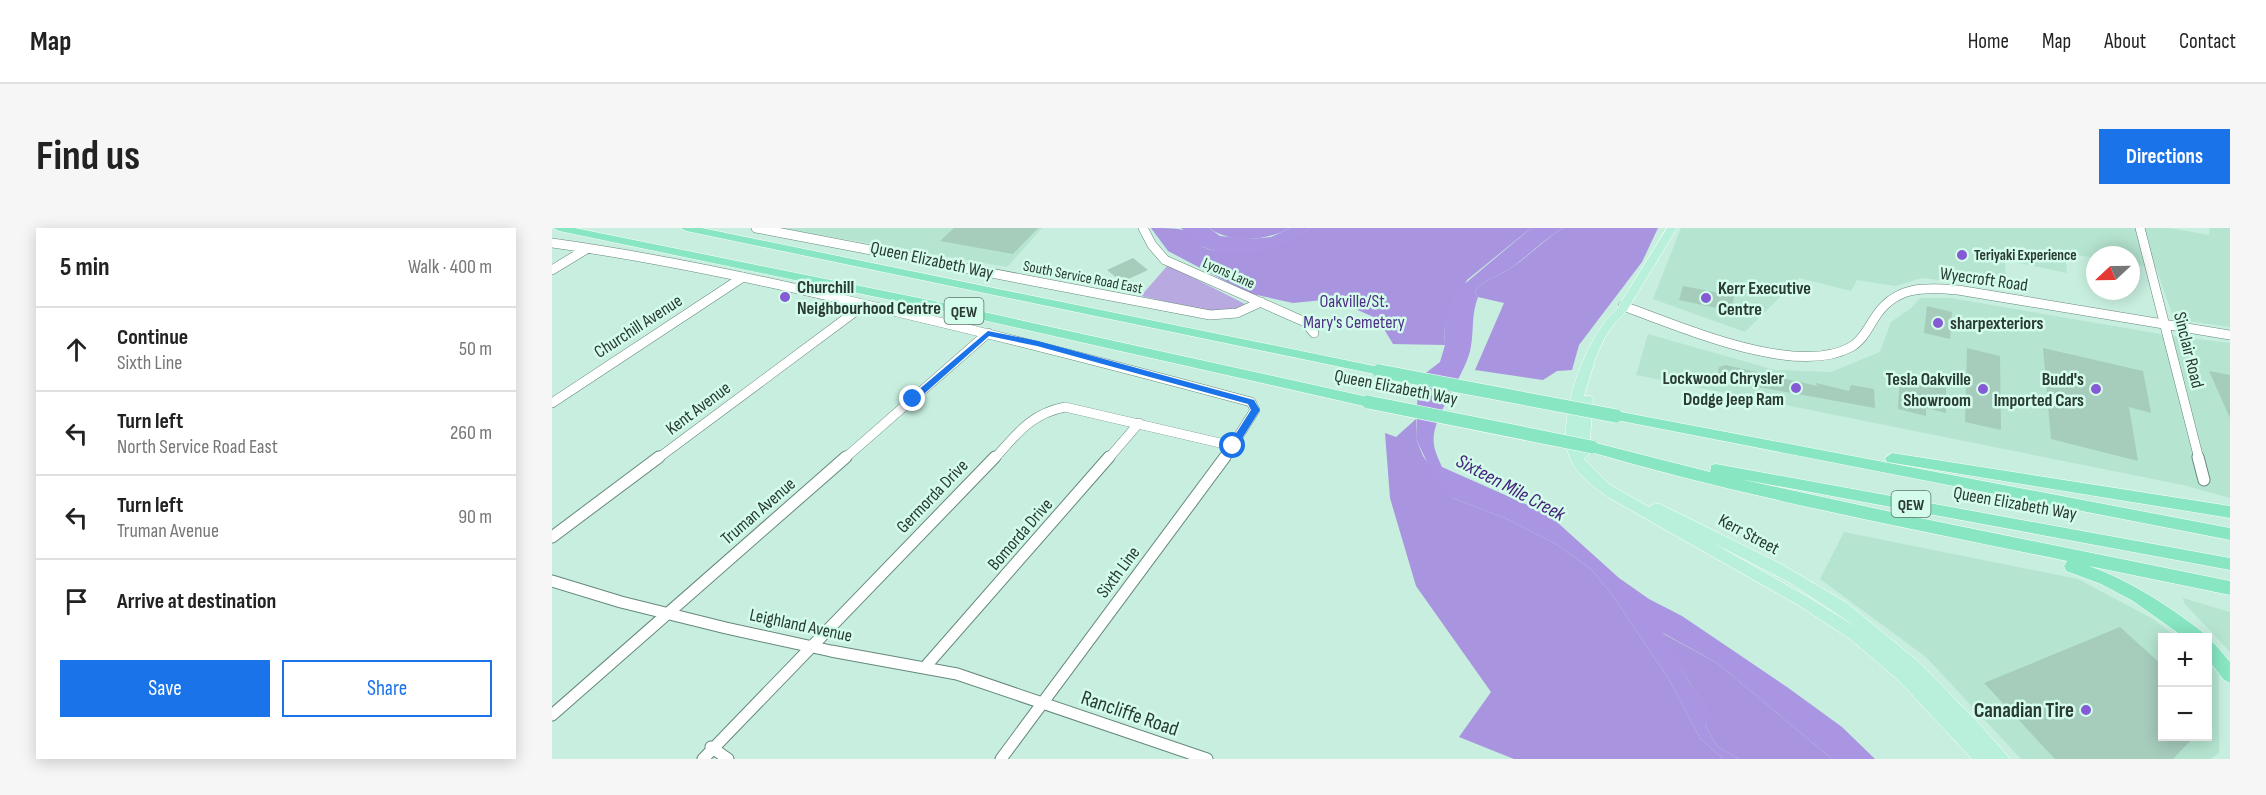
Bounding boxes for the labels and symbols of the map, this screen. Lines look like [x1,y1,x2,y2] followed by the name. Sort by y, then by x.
[869,237,995,284] street label: Queen Elizabeth Way
[1974,246,2077,265] place label: Teriyaki Experience
[2086,246,2140,300] north arrow
[1955,248,1969,262] marker: Teriyaki Experience
[1200,254,1258,293] street label: Lyons Lane
[1022,257,1145,298] street label: South Service Road East
[1939,263,2029,296] street label: Wyecroft Road
[797,277,941,319] place label: Churchill Neighbourhood Centre
[1718,278,1811,320] place label: Kerr Executive Centre
[590,290,686,363] street label: Churchill Avenue
[778,290,792,304] marker: Churchill Neighbourhood Centre
[1303,291,1405,333] park label: Oakville/St. Mary's Cemetery
[1699,291,1713,305] marker: Kerr Executive Centre
[944,298,984,324] road number: QEW
[2169,310,2208,390] street label: Sinclair Road
[1950,313,2044,334] place label: sharpexteriors
[1931,316,1945,330] marker: sharpexteriors
[1333,365,1459,410] street label: Queen Elizabeth Way
[1663,368,1784,410] place label: Lockwood Chrysler Dodge Jeep Ram
[1885,369,1971,411] place label: Tesla Oakville Showroom
[1994,369,2084,411] place label: Budd's Imported Cars
[662,377,735,439] street label: Kent Avenue
[1789,381,1803,395] marker: Lockwood Chrysler Dodge Jeep Ram
[1976,382,1990,396] marker: Tesla Oakville Showroom
[2089,382,2103,396] marker: Budd's Imported Cars
[899,385,925,411] route end
[1219,432,1245,458] route start
[1452,449,1570,527] water label: Sixteen Mile Creek
[892,455,973,537] street label: Germorda Drive
[717,473,800,549] street label: Truman Avenue
[1952,482,2078,525] street label: Queen Elizabeth Way
[1892,491,1930,517] road number: QEW
[984,494,1057,574] street label: Bomorda Drive
[1715,510,1783,559] street label: Kerr Street
[1092,543,1144,602] street label: Sixth Line
[748,604,854,647] street label: Leighland Avenue
[1078,685,1182,742] street label: Rancliffe Road
[1974,698,2074,723] place label: Canadian Tire
[2079,703,2093,717] marker: Canadian Tire

